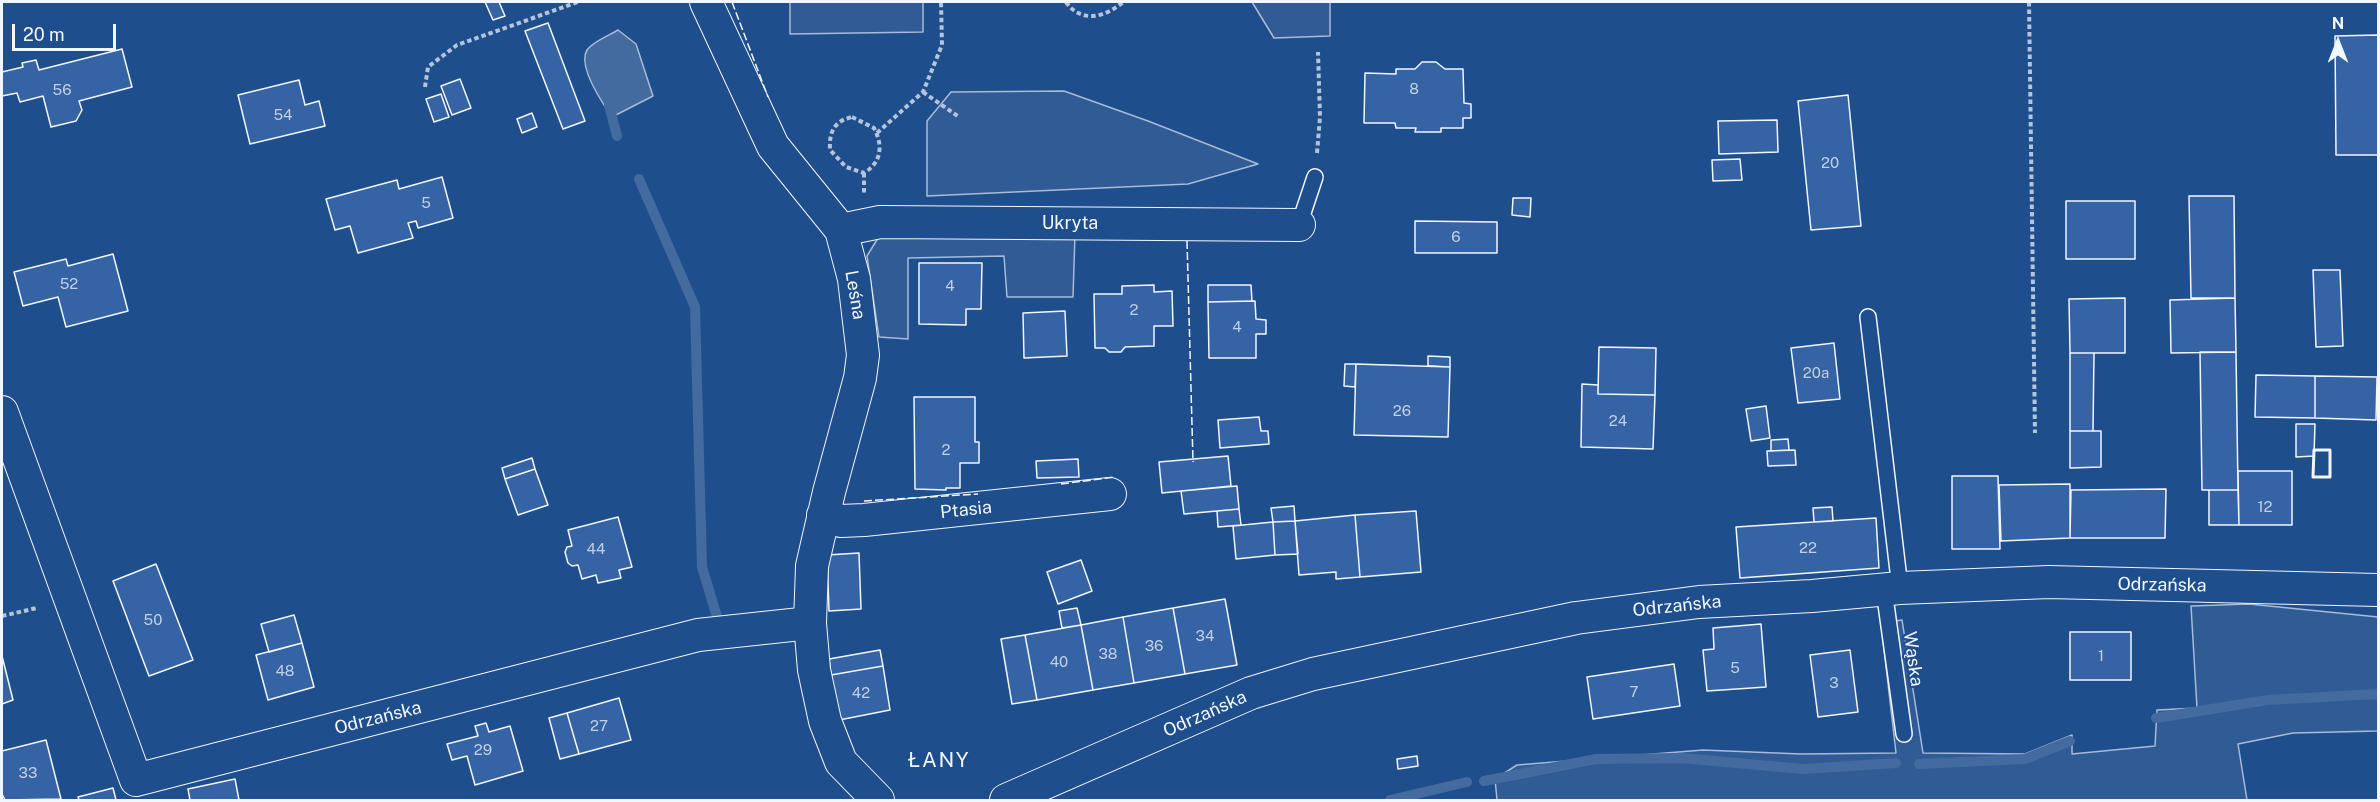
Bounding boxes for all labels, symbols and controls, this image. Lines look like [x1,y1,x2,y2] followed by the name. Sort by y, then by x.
[15,12,118,50] scale bar
[2308,12,2368,72] north arrow
[2332,14,2344,33] text: N
[23,24,65,45] text: 20 m
[1409,80,1419,98] house number: 8
[53,81,71,99] house number: 56
[273,106,293,124] house number: 54
[1821,154,1839,172] house number: 20
[421,194,431,212] house number: 5
[1042,212,1098,234] street label: Ukryta
[1451,228,1461,246] house number: 6
[840,269,870,321] street label: Leśna
[60,275,78,293] house number: 52
[945,277,955,295] house number: 4
[1130,301,1138,319] house number: 2
[1232,318,1242,336] house number: 4
[1803,364,1829,382] house number: 20a
[1393,402,1411,420] house number: 26
[1609,412,1627,430] house number: 24
[942,441,950,459] house number: 2
[939,497,993,523] street label: Ptasia
[2257,498,2273,516] house number: 12
[1799,539,1817,557] house number: 22
[587,540,605,558] house number: 44
[2117,573,2207,597] street label: Odrzańska
[1632,591,1722,621] street label: Odrzańska
[144,611,162,629] house number: 50
[1196,627,1214,645] house number: 34
[1898,630,1928,688] street label: Wąska
[1145,637,1163,655] house number: 36
[1098,645,1118,663] house number: 38
[2098,647,2104,665] house number: 1
[1050,653,1068,671] house number: 40
[1730,659,1740,677] house number: 5
[275,662,295,680] house number: 48
[1829,674,1839,692] house number: 3
[1629,683,1639,701] house number: 7
[852,684,870,702] house number: 42
[1160,686,1250,742] street label: Odrzańska
[332,697,424,739] street label: Odrzańska
[590,717,608,735] house number: 27
[474,741,492,759] house number: 29
[908,748,970,774] district label: ŁANY
[19,764,37,782] house number: 33

